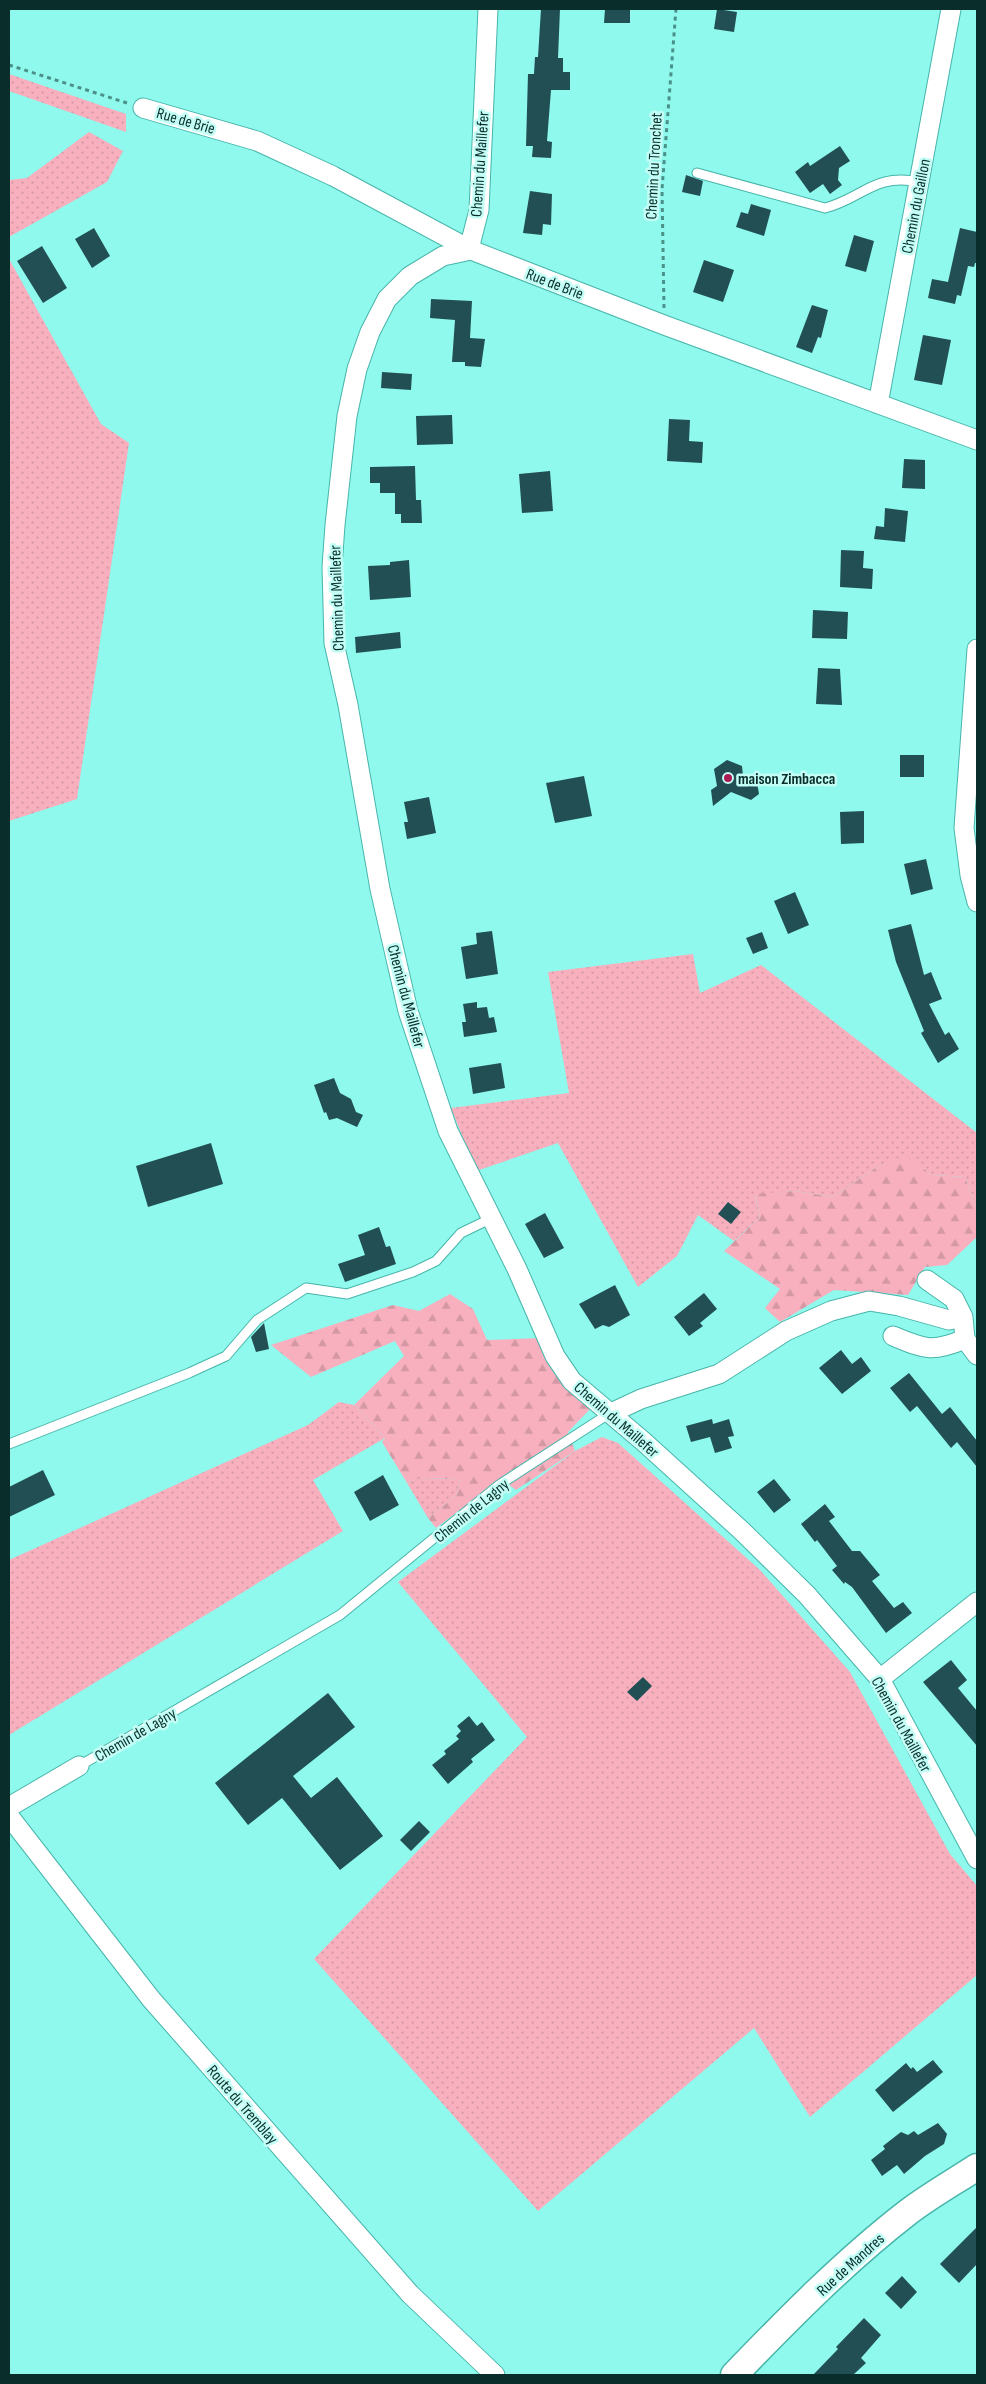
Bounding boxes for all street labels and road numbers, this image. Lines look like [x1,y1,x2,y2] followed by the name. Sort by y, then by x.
[154,104,217,139] street label: Rue de Brie
[467,110,494,218] street label: Chemin du Maillefer
[642,112,667,220] street label: Chemin du Tronchet
[898,157,935,255] street label: Chemin du Gaillon
[523,265,586,304] street label: Rue de Brie
[326,544,349,651] street label: Chemin du Maillefer
[383,943,429,1050] street label: Chemin du Maillefer
[570,1378,663,1462] street label: Chemin du Maillefer
[431,1475,513,1547] street label: Chemin de Lagny
[867,1674,935,1776] street label: Chemin du Maillefer
[92,1704,180,1766] street label: Chemin de Lagny
[202,2062,281,2148] street label: Route du Tremblay
[813,2230,889,2300] street label: Rue de Mandres

